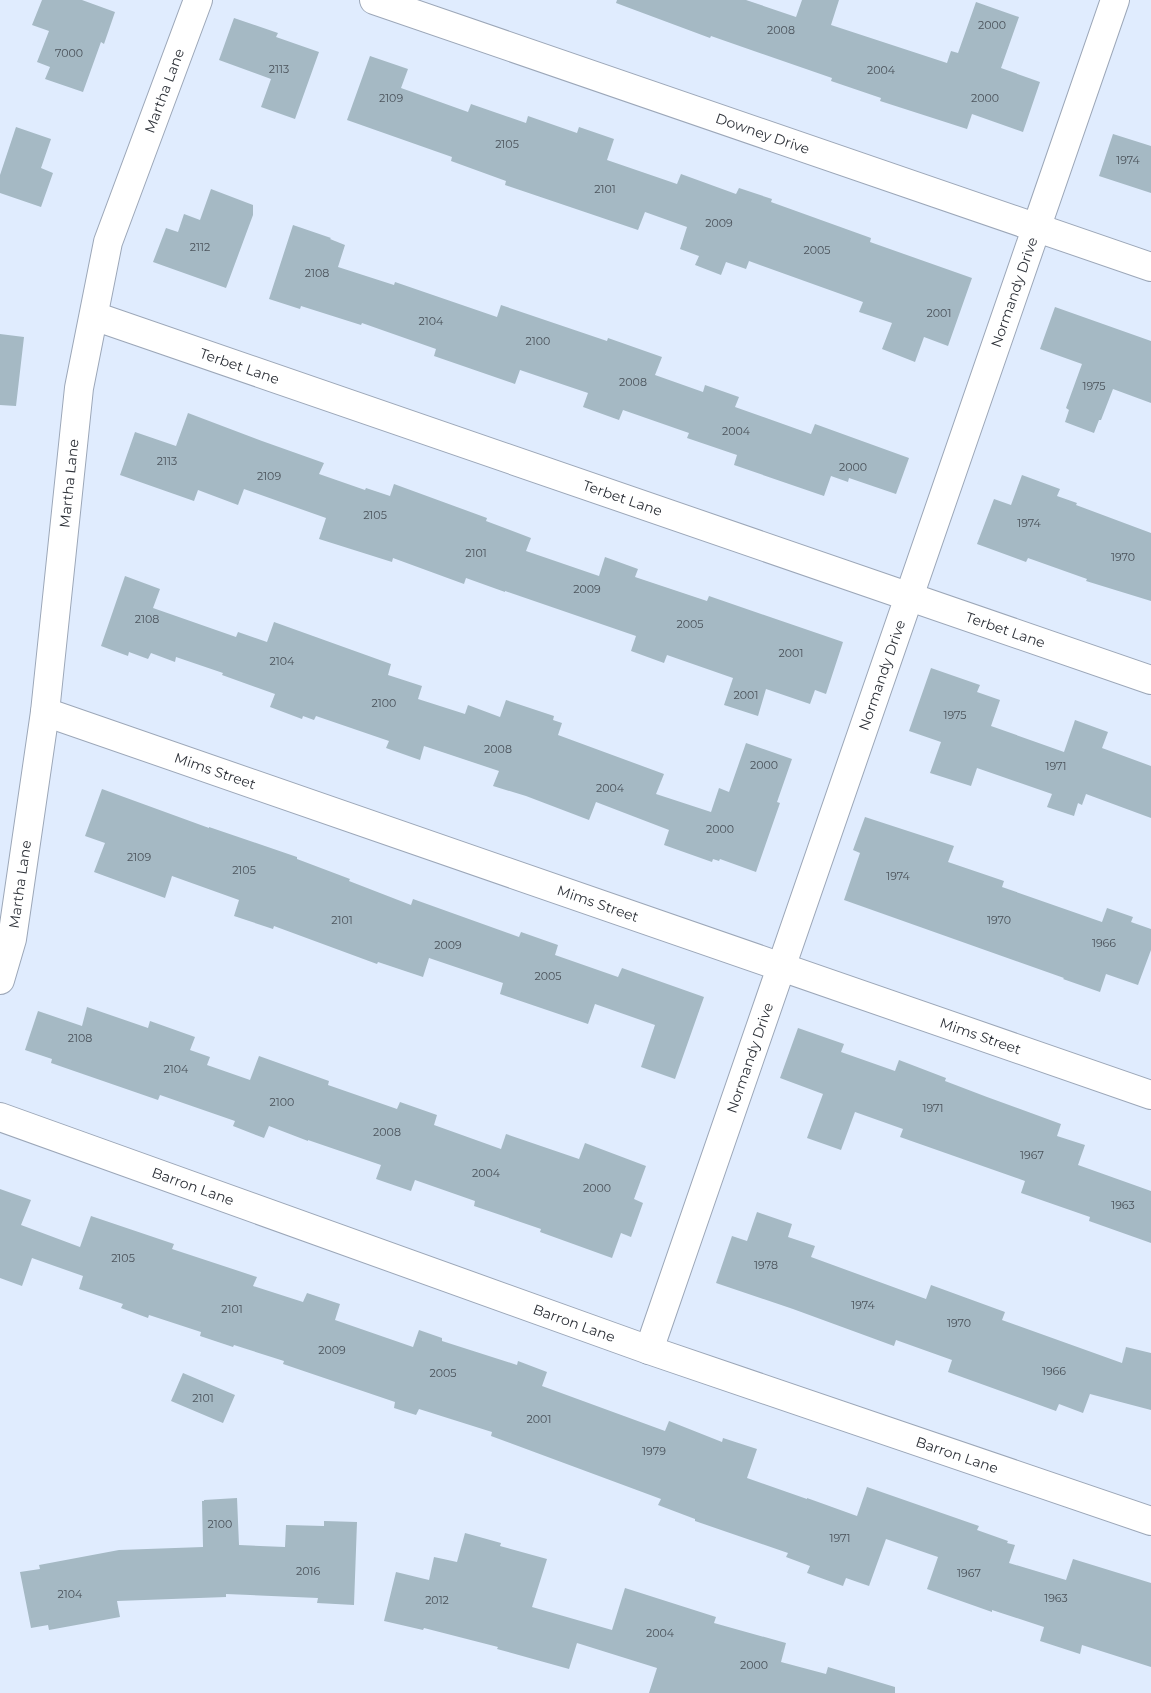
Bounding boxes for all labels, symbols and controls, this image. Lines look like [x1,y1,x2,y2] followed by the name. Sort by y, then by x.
[978,18,1006,32] house number: 2000
[767,23,795,37] house number: 2008
[55,46,83,60] house number: 7000
[140,46,188,136] street label: Martha Lane
[269,62,289,76] house number: 2113
[867,63,896,77] house number: 2004
[379,91,403,105] house number: 2109
[971,91,999,105] house number: 2000
[713,109,812,158] street label: Downey Drive
[495,137,519,151] house number: 2105
[1116,153,1141,167] house number: 1974
[594,182,616,196] house number: 2101
[705,216,733,230] house number: 2009
[987,235,1042,350] street label: Normandy Drive
[190,240,210,254] house number: 2112
[803,243,831,257] house number: 2005
[305,266,329,280] house number: 2108
[927,306,951,320] house number: 2001
[419,314,444,328] house number: 2104
[526,334,550,348] house number: 2100
[197,344,282,388] street label: Terbet Lane
[619,375,647,389] house number: 2008
[1082,379,1106,393] house number: 1975
[722,424,751,438] house number: 2004
[55,438,83,529] street label: Martha Lane
[157,454,177,468] house number: 2113
[839,460,867,474] house number: 2000
[257,469,281,483] house number: 2109
[580,476,665,520] street label: Terbet Lane
[363,508,387,522] house number: 2105
[1017,516,1042,530] house number: 1974
[465,546,487,560] house number: 2101
[1111,550,1135,564] house number: 1970
[573,582,601,596] house number: 2009
[963,608,1048,652] street label: Terbet Lane
[135,612,159,626] house number: 2108
[676,617,704,631] house number: 2005
[855,617,909,733] street label: Normandy Drive
[779,646,803,660] house number: 2001
[270,654,295,668] house number: 2104
[734,688,758,702] house number: 2001
[372,696,396,710] house number: 2100
[943,708,967,722] house number: 1975
[484,742,512,756] house number: 2008
[172,749,258,793] street label: Mims Street
[750,758,778,772] house number: 2000
[1045,759,1067,773] house number: 1971
[596,781,625,795] house number: 2004
[706,822,734,836] house number: 2000
[5,839,35,930] street label: Martha Lane
[127,850,151,864] house number: 2109
[232,863,256,877] house number: 2105
[886,869,911,883] house number: 1974
[555,881,641,926] street label: Mims Street
[331,913,353,927] house number: 2101
[987,913,1011,927] house number: 1970
[1092,936,1116,950] house number: 1966
[434,938,462,952] house number: 2009
[534,969,562,983] house number: 2005
[722,1000,777,1116] street label: Normandy Drive
[937,1014,1024,1058] street label: Mims Street
[68,1031,92,1045] house number: 2108
[164,1062,189,1076] house number: 2104
[270,1095,294,1109] house number: 2100
[922,1101,944,1115] house number: 1971
[373,1125,401,1139] house number: 2008
[1020,1148,1044,1162] house number: 1967
[149,1163,237,1209] street label: Barron Lane
[472,1166,501,1180] house number: 2004
[583,1181,611,1195] house number: 2000
[1111,1198,1135,1212] house number: 1963
[111,1251,135,1265] house number: 2105
[754,1258,778,1272] house number: 1978
[851,1298,876,1312] house number: 1974
[531,1300,618,1346] street label: Barron Lane
[221,1302,243,1316] house number: 2101
[947,1316,971,1330] house number: 1970
[318,1343,346,1357] house number: 2009
[1042,1364,1066,1378] house number: 1966
[429,1366,457,1380] house number: 2005
[192,1391,214,1405] house number: 2101
[527,1412,551,1426] house number: 2001
[913,1433,1001,1477] street label: Barron Lane
[642,1444,666,1458] house number: 1979
[208,1517,232,1531] house number: 2100
[829,1531,851,1545] house number: 1971
[296,1564,320,1578] house number: 2016
[957,1566,981,1580] house number: 1967
[58,1587,83,1601] house number: 2104
[1044,1591,1068,1605] house number: 1963
[425,1593,449,1607] house number: 2012
[646,1626,675,1640] house number: 2004
[740,1658,768,1672] house number: 2000

